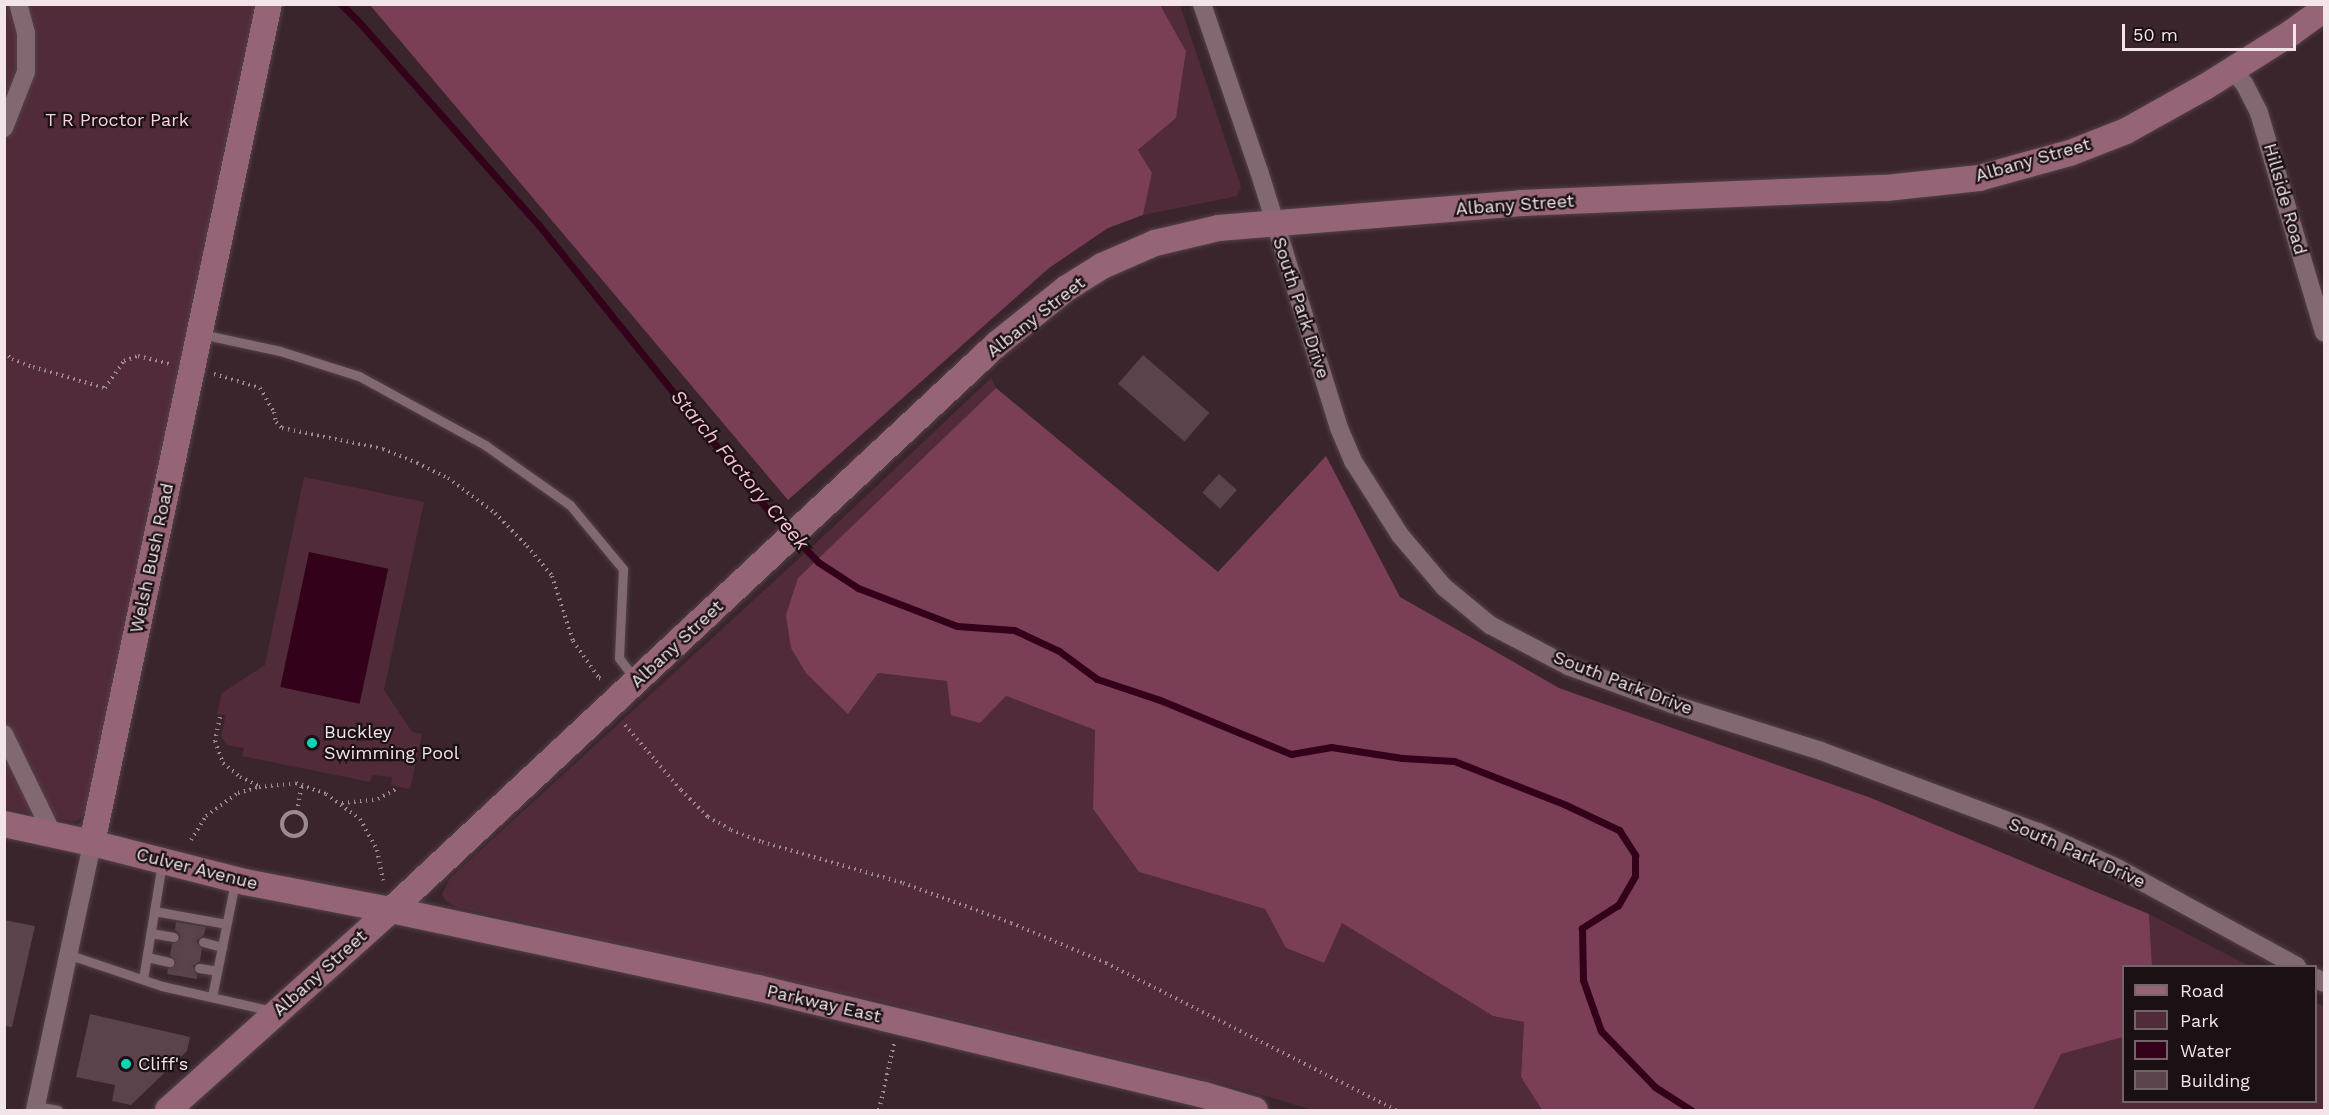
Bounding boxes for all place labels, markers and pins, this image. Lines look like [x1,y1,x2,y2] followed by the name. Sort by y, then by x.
[324,722,459,764] place label: Buckley Swimming Pool
[305,736,319,750] marker: Buckley Swimming Pool
[138,1053,188,1075] place label: Cliff's
[119,1057,133,1071] marker: Cliff's

